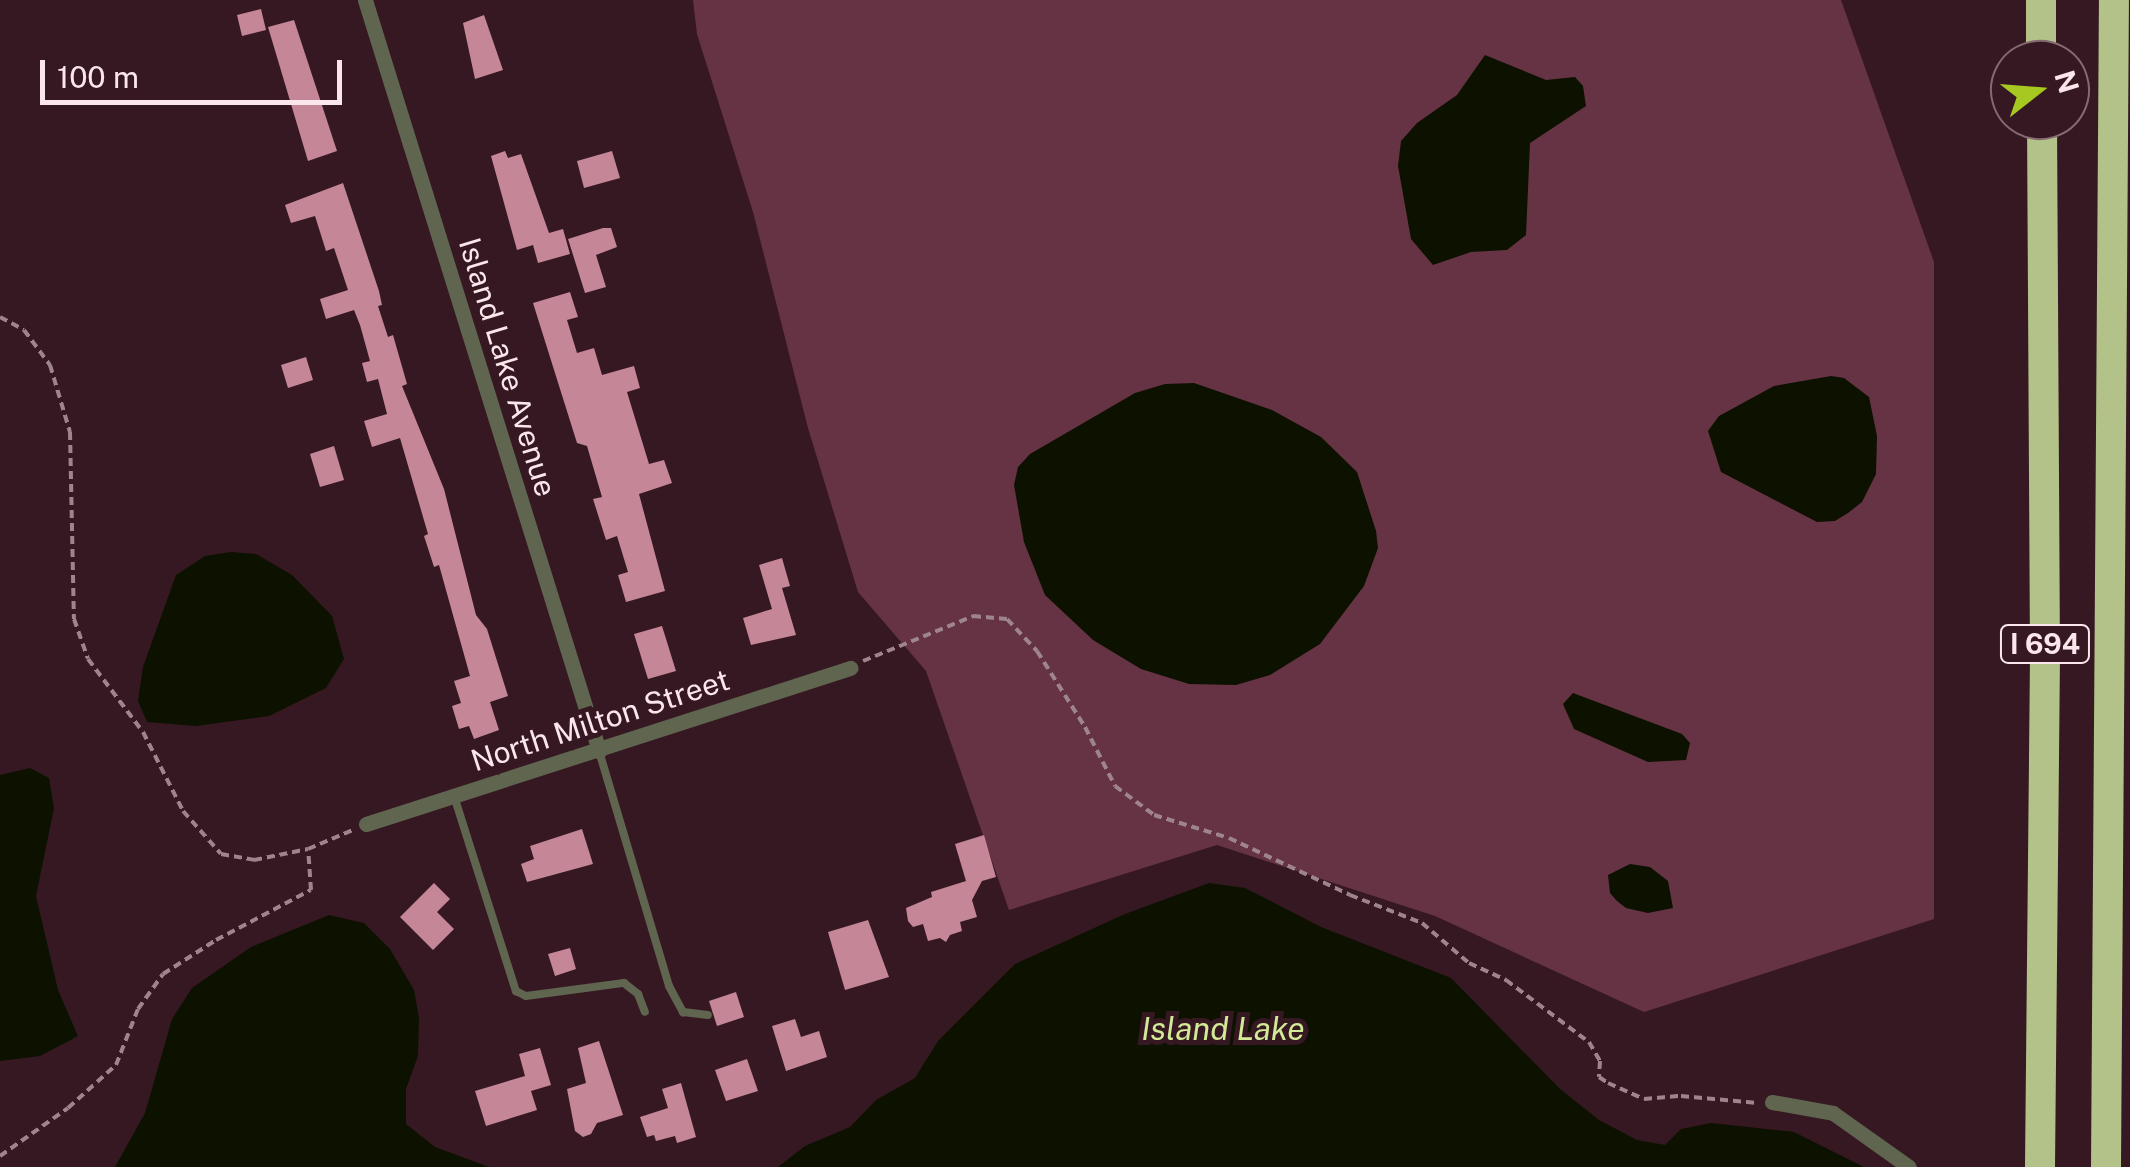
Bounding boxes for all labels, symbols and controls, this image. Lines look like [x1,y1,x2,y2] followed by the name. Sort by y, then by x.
[45,40,348,102] scale bar
[1990,40,2090,140] north arrow
[57,59,139,95] text: 100 m
[2048,66,2086,97] text: N
[452,233,564,501] street label: Island Lake Avenue
[1998,621,2092,667] road number: I 694
[466,661,734,779] street label: North Milton Street
[1141,1010,1305,1048] water label: Island Lake

